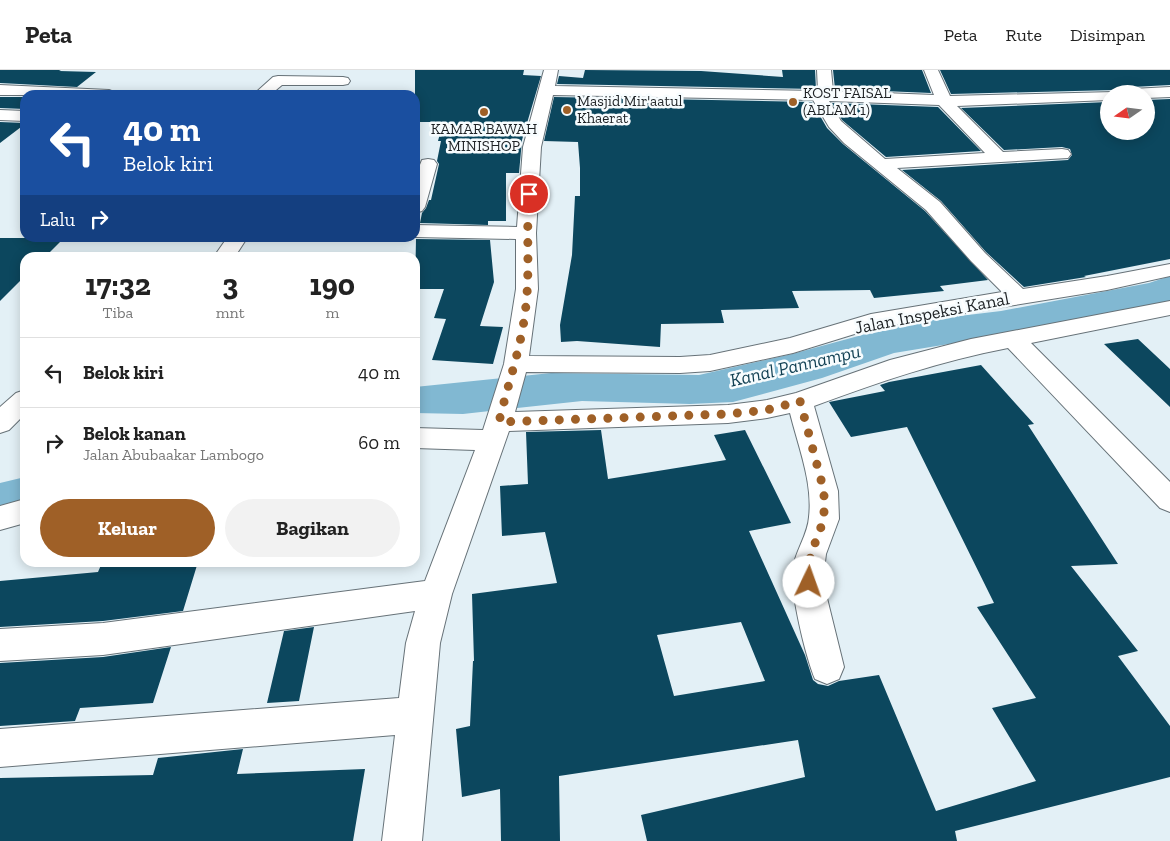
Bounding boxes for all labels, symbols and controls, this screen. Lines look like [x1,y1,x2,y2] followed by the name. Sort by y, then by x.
[25,20,72,49] text: Peta
[944,24,978,46] text: Peta
[1006,24,1042,46] text: Rute
[1070,24,1145,46] text: Disimpan
[803,84,891,119] place label: KOST FAISAL (ABLAM 1)
[1100,85,1155,140] north arrow
[1100,85,1155,140] map controls
[577,92,683,127] place label: Masjid Mir'aatul Khaerat
[787,96,799,108] marker: KOST FAISAL (ABLAM 1)
[561,104,573,116] marker: Masjid Mir'aatul Khaerat
[478,106,490,118] marker: KAMAR BAWAH MINISHOP
[123,108,200,150] text: 40 m
[40,110,105,175] icon: left
[431,120,537,155] place label: KAMAR BAWAH MINISHOP
[123,150,213,177] text: Belok kiri
[508,173,550,215] pin
[515,180,543,208] icon: arrive
[85,205,113,233] icon: right
[40,208,75,231] text: Lalu
[85,267,151,303] text: 17:32
[222,267,238,303] text: 3
[310,267,355,303] text: 190
[853,287,1011,339] street label: Jalan Inspeksi Kanal
[103,303,133,322] text: Tiba
[216,303,245,322] text: mnt
[325,303,339,322] text: m
[727,339,863,392] water label: Kanal Pannampu
[40,359,68,387] icon: left
[83,361,164,384] text: Belok kiri
[358,361,400,384] text: 40 m
[83,422,186,445] text: Belok kanan
[40,429,68,457] icon: right
[358,431,400,454] text: 60 m
[83,445,264,464] text: Jalan Abubaakar Lambogo
[40,499,215,557] button: Keluar
[225,499,400,557] button: Bagikan
[782,555,834,607] position arrow

